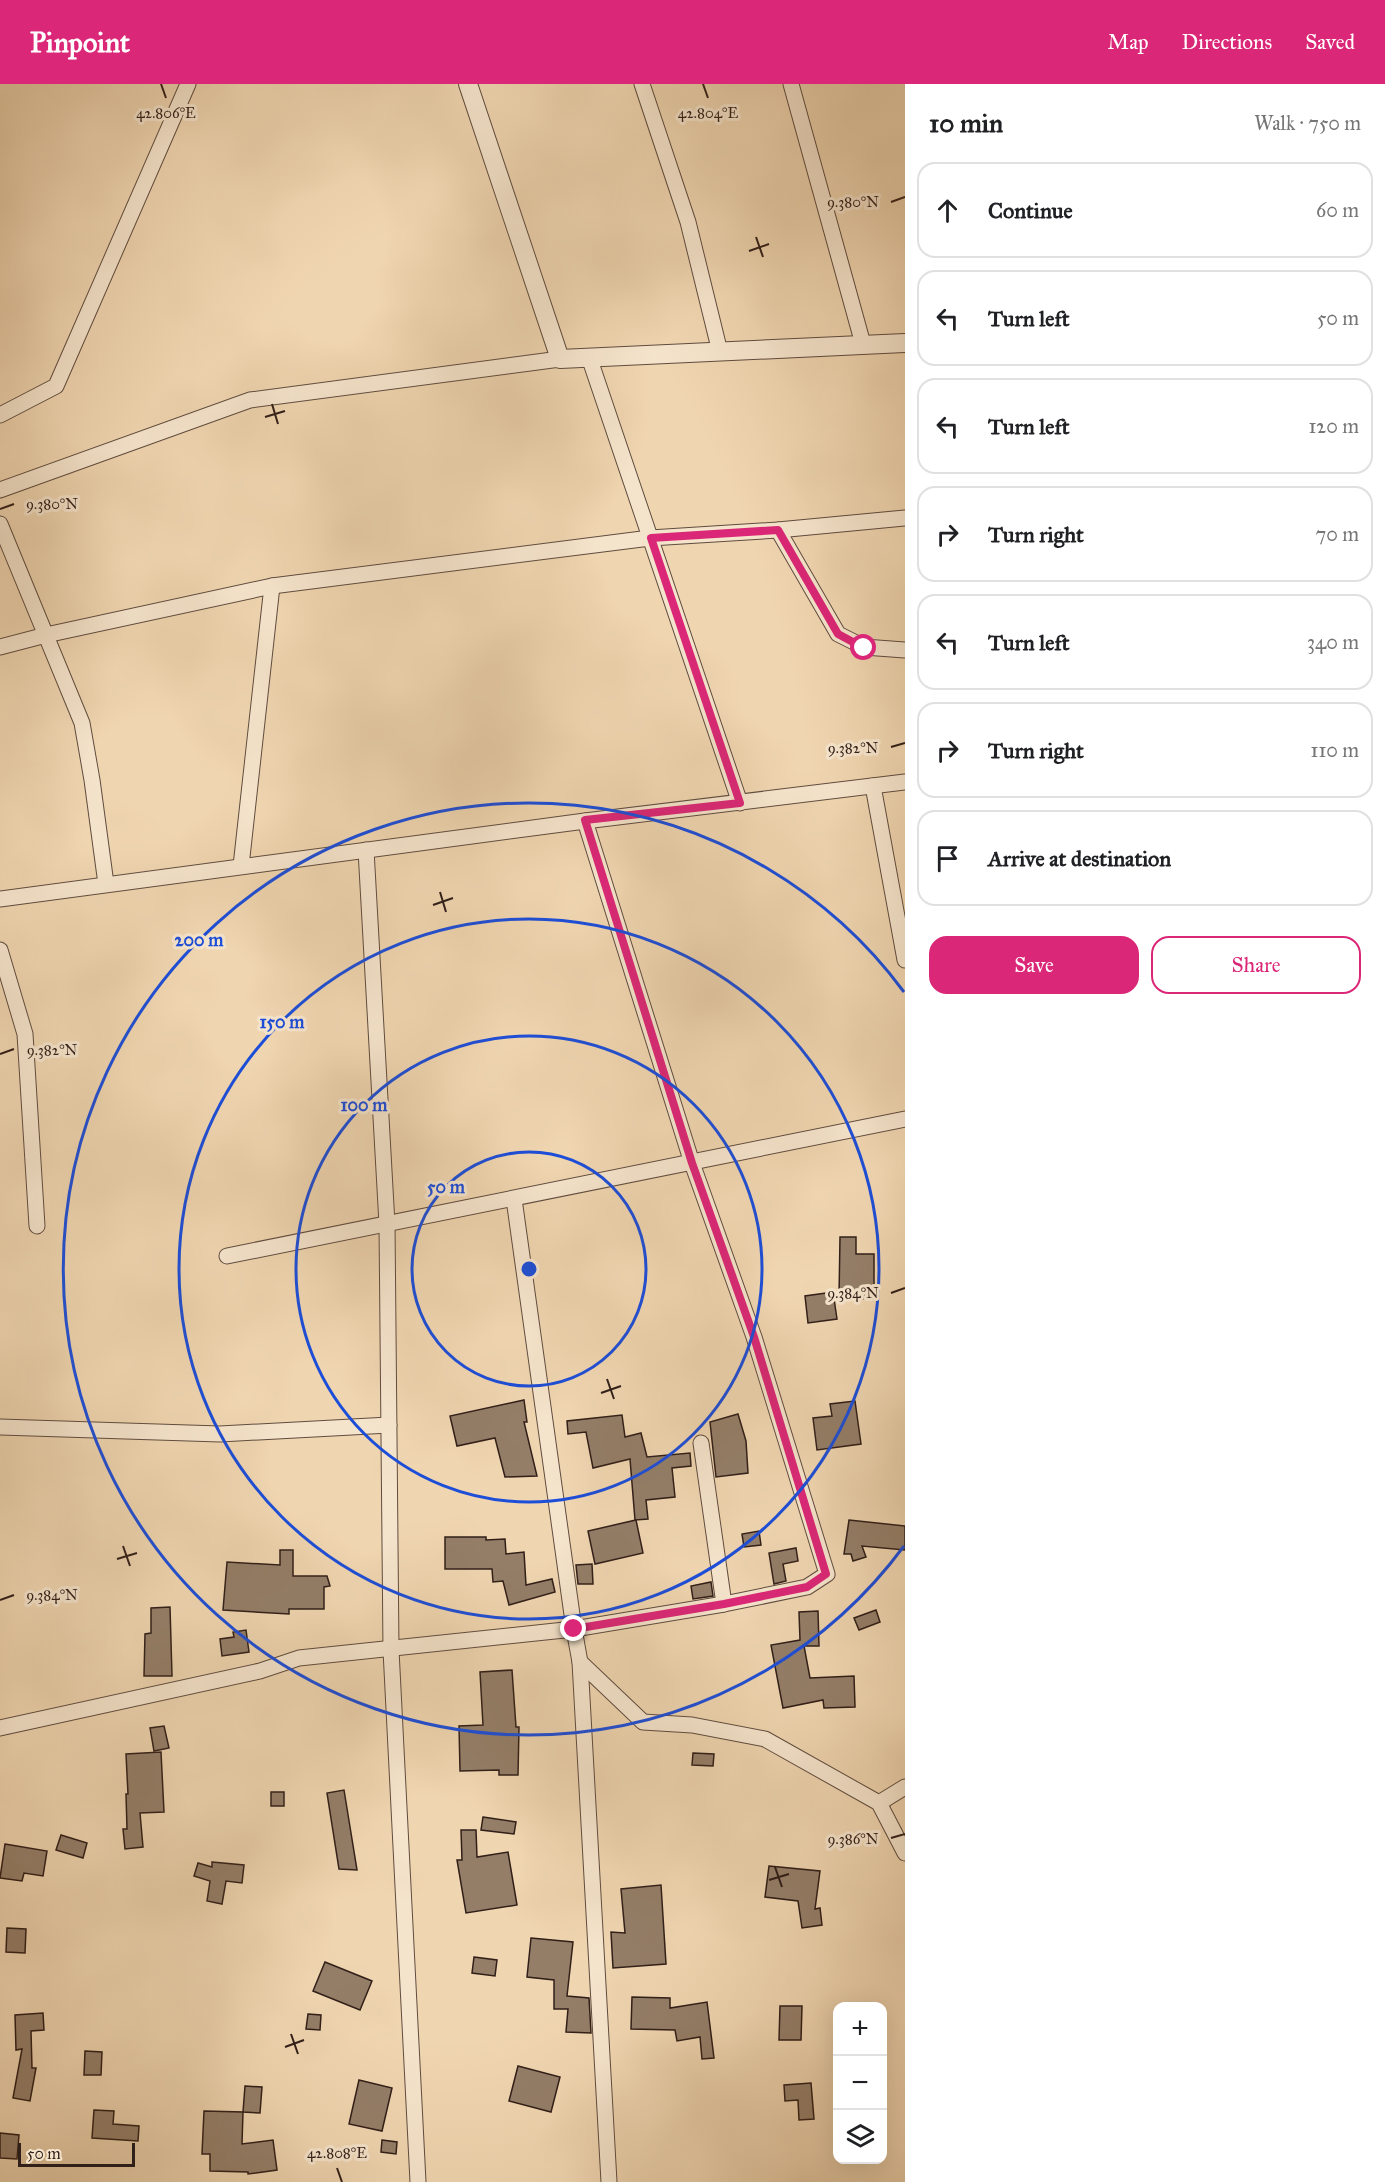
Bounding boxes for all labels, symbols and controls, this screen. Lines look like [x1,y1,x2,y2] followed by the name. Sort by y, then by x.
[30,25,130,60] text: Pinpoint
[1108,29,1149,55] text: Map
[1182,29,1272,55] text: Directions
[1305,29,1355,55] text: Saved
[136,104,196,122] text: 42.806°E
[678,104,738,122] text: 42.804°E
[929,107,1003,139] text: 10 min
[1254,111,1361,135] text: Walk · 750 m
[827,193,879,211] text: 9.380°N
[931,194,964,227] icon: ahead
[988,197,1073,224] text: Continue
[1316,198,1359,222] text: 60 m
[931,302,964,335] icon: left
[988,305,1070,332] text: Turn left
[1317,306,1359,330] text: 50 m
[931,410,964,443] icon: left
[988,413,1070,440] text: Turn left
[1308,414,1359,438] text: 120 m
[26,495,78,513] text: 9.380°N
[931,518,964,551] icon: right
[988,521,1084,548] text: Turn right
[1316,522,1359,546] text: 70 m
[931,626,964,659] icon: left
[988,629,1070,656] text: Turn left
[1307,630,1359,654] text: 340 m
[850,634,876,660] route start
[931,734,964,767] icon: right
[988,737,1084,764] text: Turn right
[1311,738,1359,762] text: 110 m
[828,739,879,757] text: 9.382°N
[931,842,964,875] icon: arrive
[988,845,1171,872] text: Arrive at destination
[175,929,224,951] text: 200 m
[929,936,1139,994] button: Save
[1151,936,1361,994] button: Share
[260,1011,305,1033] text: 150 m
[27,1041,78,1059] text: 9.382°N
[341,1094,388,1116] text: 100 m
[427,1176,466,1198] text: 50 m
[519,1259,539,1279] centre of rings
[827,1284,879,1302] text: 9.384°N
[26,1586,78,1604] text: 9.384°N
[560,1615,586,1641] route end
[828,1830,879,1848] text: 9.386°N
[833,2002,887,2164] map controls
[833,2002,887,2056] button: +
[833,2056,887,2110] button: −
[833,2110,887,2164] button: layers
[18,2140,135,2168] scale bar
[27,2144,61,2163] text: 50 m
[307,2144,367,2162] text: 42.808°E

